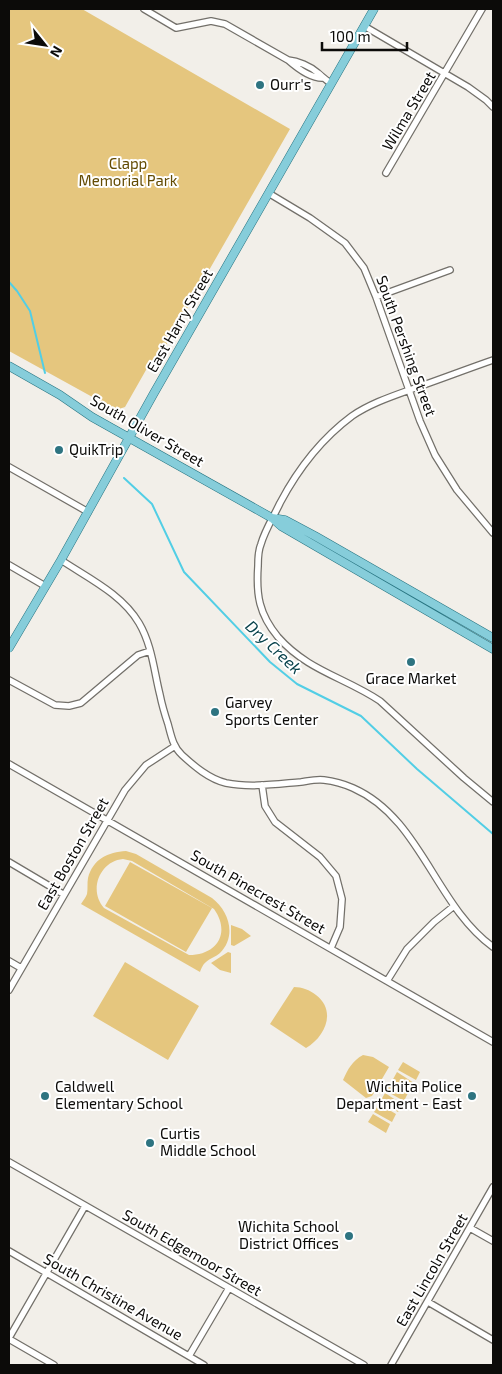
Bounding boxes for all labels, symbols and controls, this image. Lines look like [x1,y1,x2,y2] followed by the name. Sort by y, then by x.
[20,20,70,70] north arrow
[322,20,407,52] scale bar
[330,27,371,45] text: 100 m
[47,43,67,60] text: N
[378,68,439,153] street label: Wilma Street
[270,75,311,93] place label: Ourr's
[254,79,266,91] marker: Ourr's
[79,154,178,189] park label: Clapp Memorial Park
[142,265,216,375] street label: East Harry Street
[373,273,441,419] street label: South Pershing Street
[88,390,208,470] street label: South Oliver Street
[69,440,123,459] place label: QuikTrip
[53,444,65,456] marker: QuikTrip
[242,616,306,678] water label: Dry Creek
[405,656,417,668] marker: Grace Market
[366,669,457,687] place label: Grace Market
[225,693,318,728] place label: Garvey Sports Center
[209,706,221,718] marker: Garvey Sports Center
[33,794,112,913] street label: East Boston Street
[188,845,329,937] street label: South Pinecrest Street
[55,1077,183,1112] place label: Caldwell Elementary School
[336,1077,462,1112] place label: Wichita Police Department - East
[39,1090,51,1102] marker: Caldwell Elementary School
[466,1090,478,1102] marker: Wichita Police Department - East
[160,1124,256,1159] place label: Curtis Middle School
[144,1137,156,1149] marker: Curtis Middle School
[120,1205,265,1299] street label: South Edgemoor Street
[391,1210,471,1329] street label: East Lincoln Street
[238,1217,340,1252] place label: Wichita School District Offices
[343,1230,355,1242] marker: Wichita School District Offices
[41,1249,186,1343] street label: South Christine Avenue

